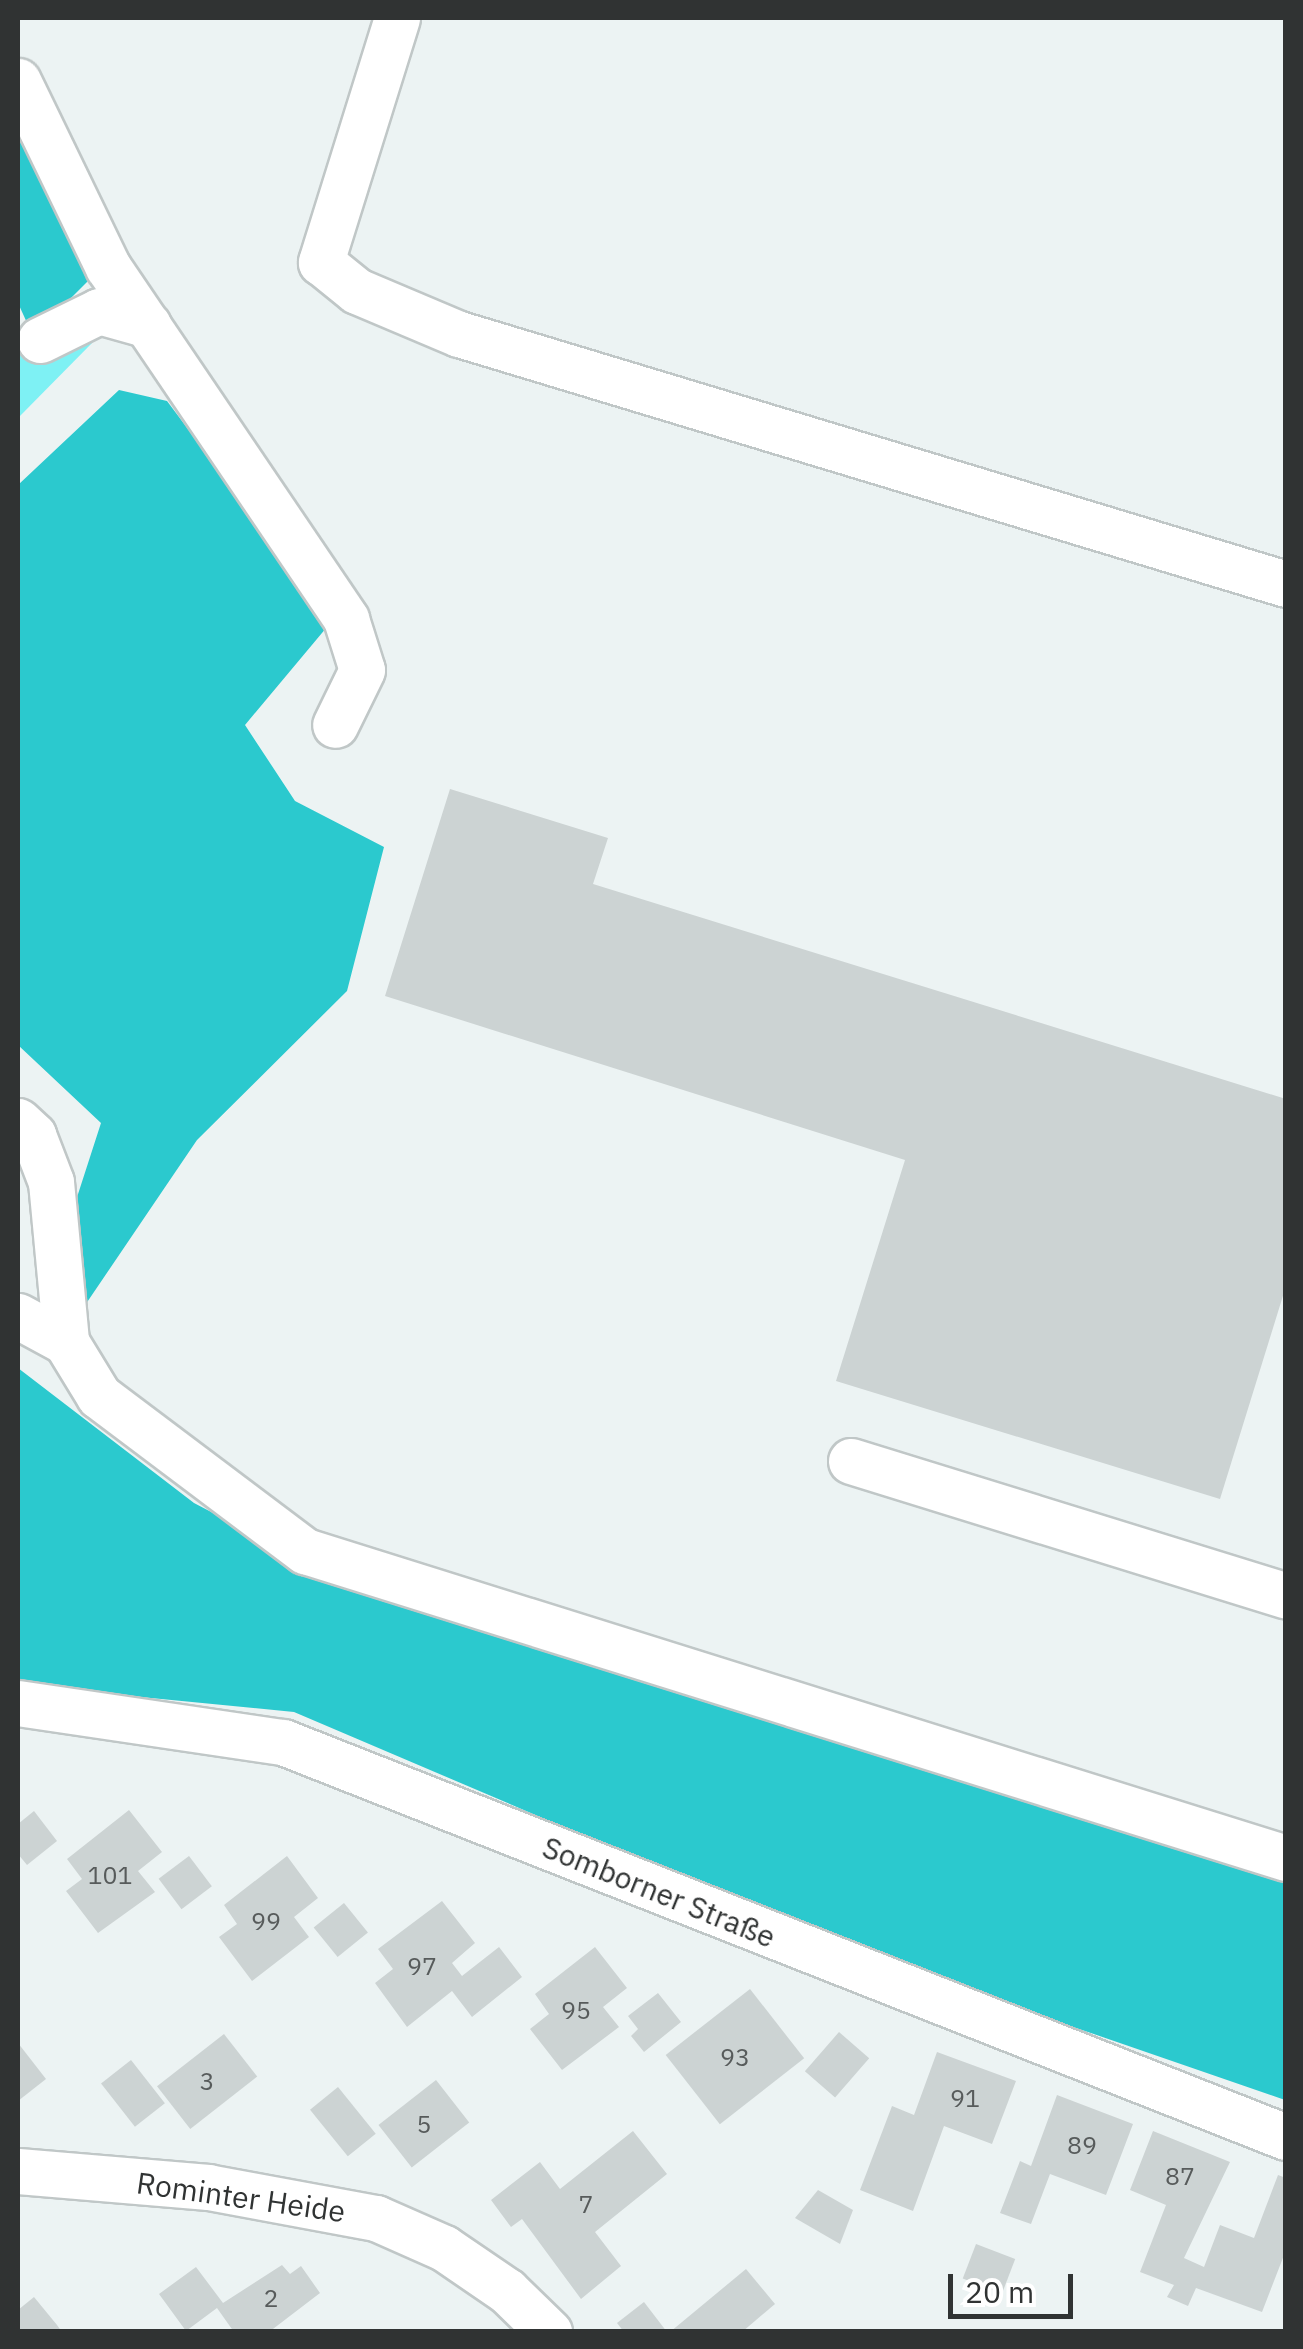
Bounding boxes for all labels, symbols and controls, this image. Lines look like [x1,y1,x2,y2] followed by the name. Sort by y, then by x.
[537,1829,781,1955] street label: Somborner Straße
[88,1860,132,1890] house number: 101
[251,1906,281,1936] house number: 99
[407,1951,437,1981] house number: 97
[561,1995,591,2025] house number: 95
[720,2042,750,2072] house number: 93
[200,2066,214,2096] house number: 3
[950,2083,980,2113] house number: 91
[417,2109,431,2139] house number: 5
[1067,2130,1097,2160] house number: 89
[1165,2161,1195,2191] house number: 87
[134,2165,348,2229] street label: Rominter Heide
[579,2189,593,2219] house number: 7
[953,2254,1078,2316] scale bar
[965,2272,1034,2311] text: 20 m
[264,2283,278,2313] house number: 2

